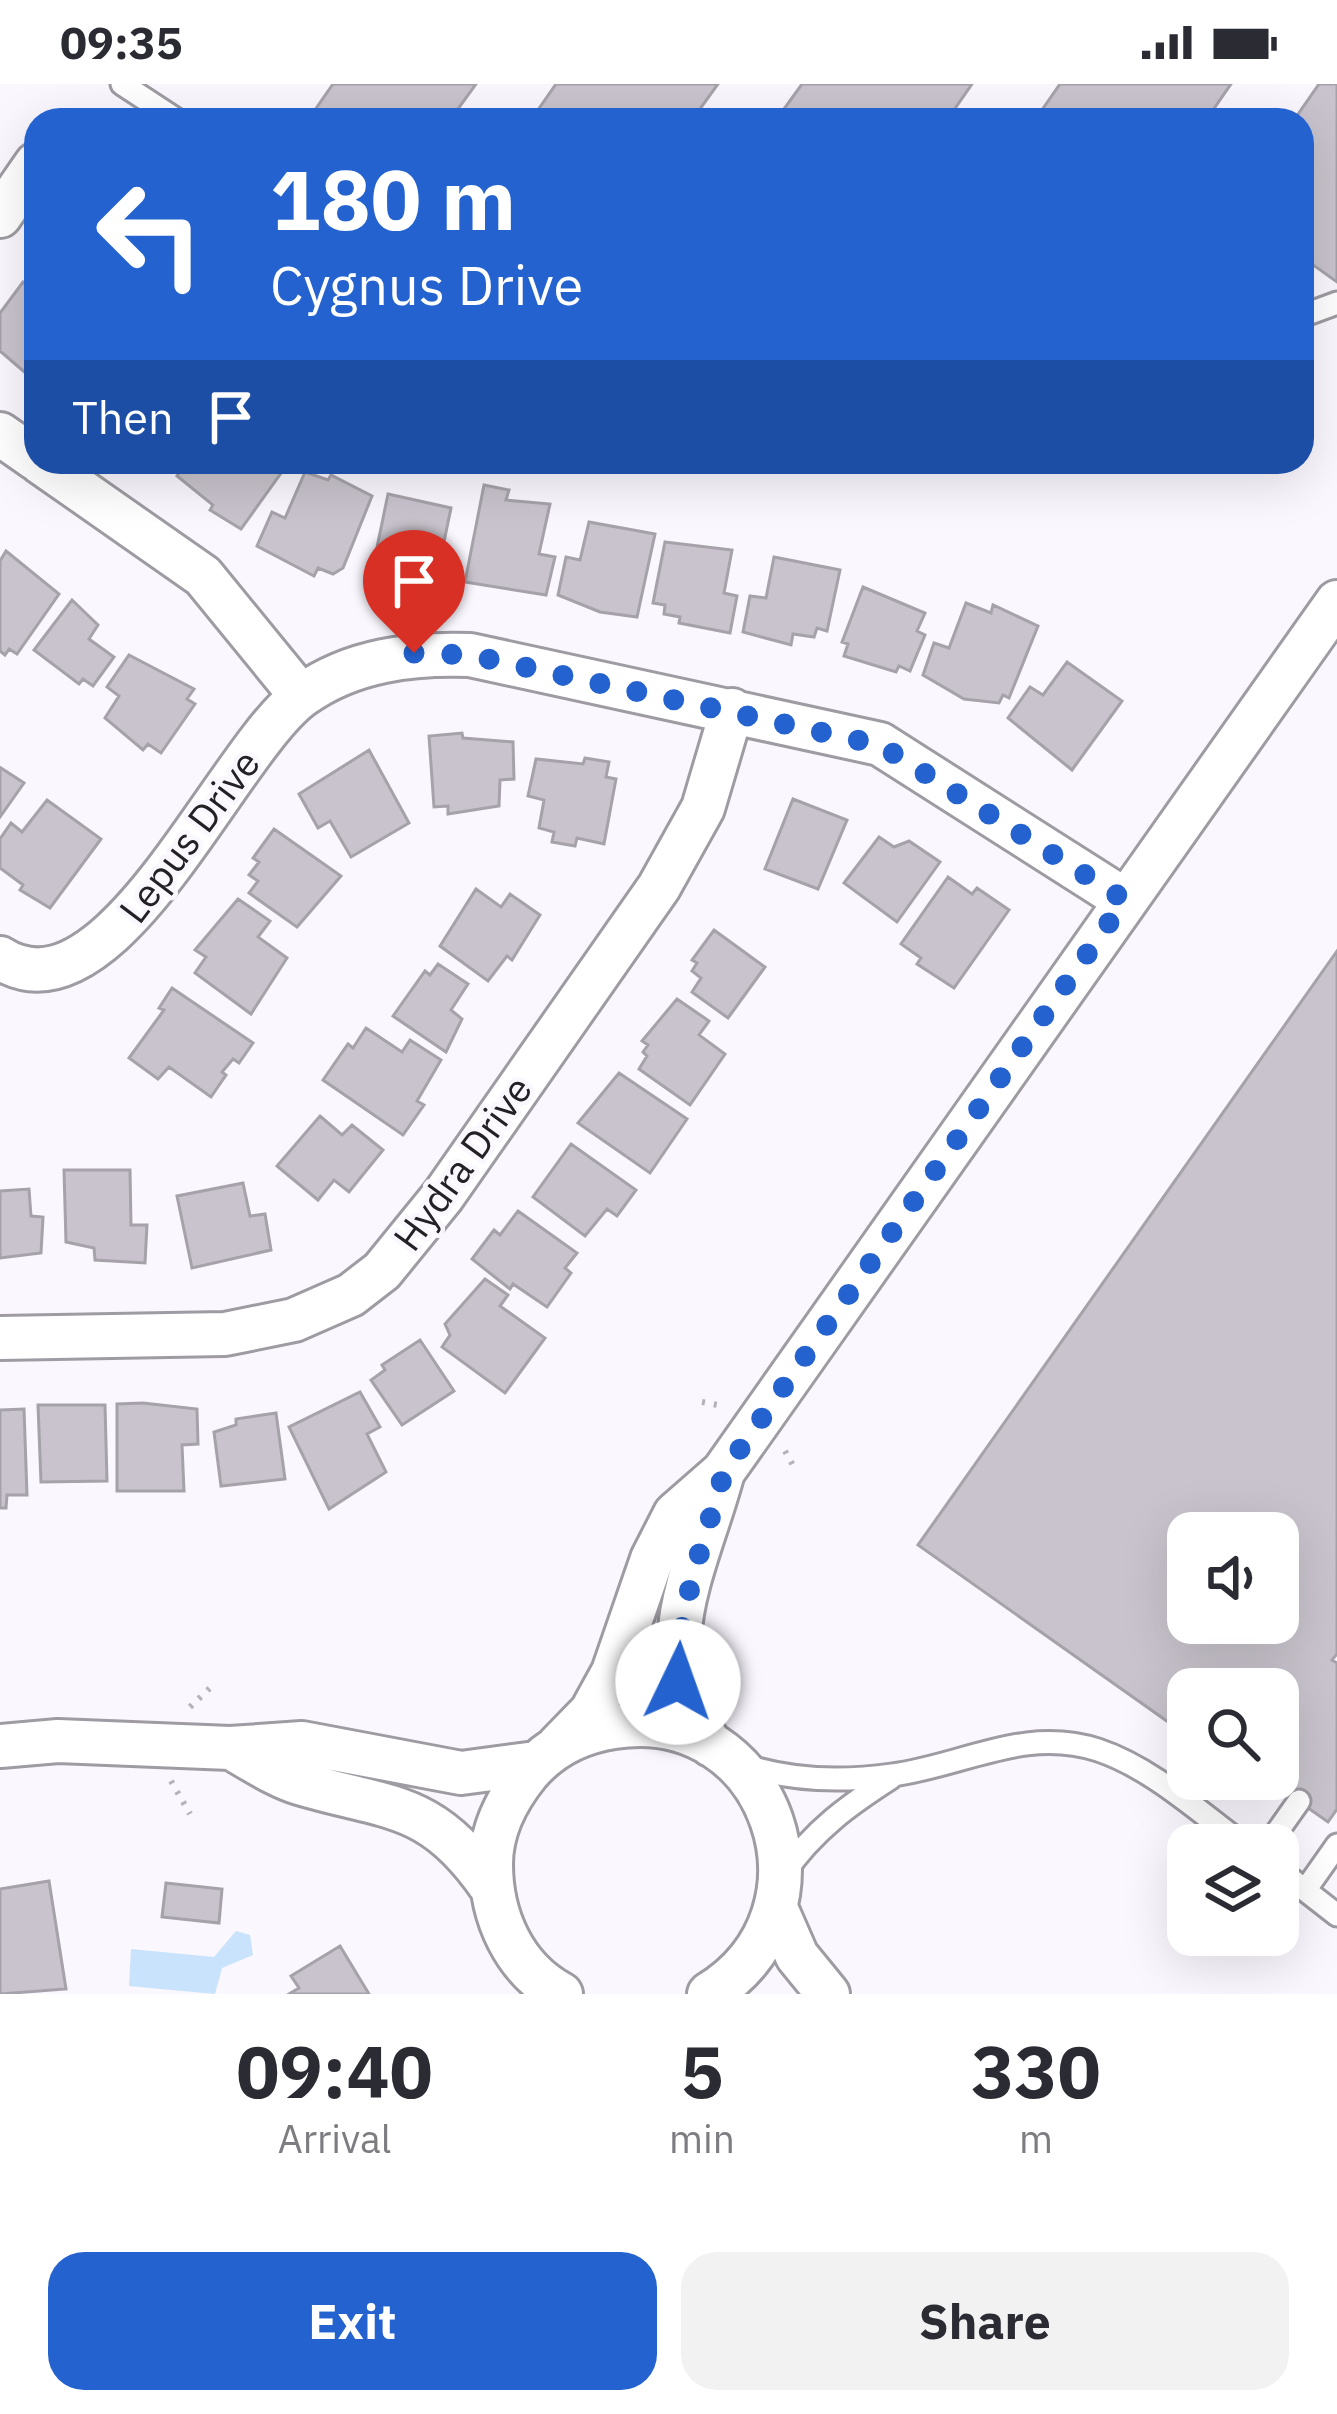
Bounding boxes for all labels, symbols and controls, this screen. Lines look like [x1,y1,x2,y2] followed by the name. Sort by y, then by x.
[60,13,183,71] text: 09:35
[270,144,516,253] text: 180 m
[72,156,228,312] icon: left
[270,250,583,320] text: Cygnus Drive
[198,384,264,450] icon: arrive
[72,388,174,446] text: Then
[363,530,465,653] pin
[381,548,447,614] icon: arrive
[107,739,271,933] street label: Lepus Drive
[381,1065,543,1261] street label: Hydra Drive
[1167,1512,1299,1956] map controls
[1167,1512,1299,1644] button: sound
[615,1619,741,1745] position arrow
[1167,1668,1299,1800] button: search
[1167,1824,1299,1956] button: layers
[236,2024,433,2118] text: 09:40
[680,2024,724,2118] text: 5
[971,2024,1101,2118] text: 330
[278,2113,391,2164] text: Arrival
[669,2113,735,2164] text: min
[1019,2113,1053,2164] text: m
[48,2252,657,2390] button: Exit
[681,2252,1289,2390] button: Share

